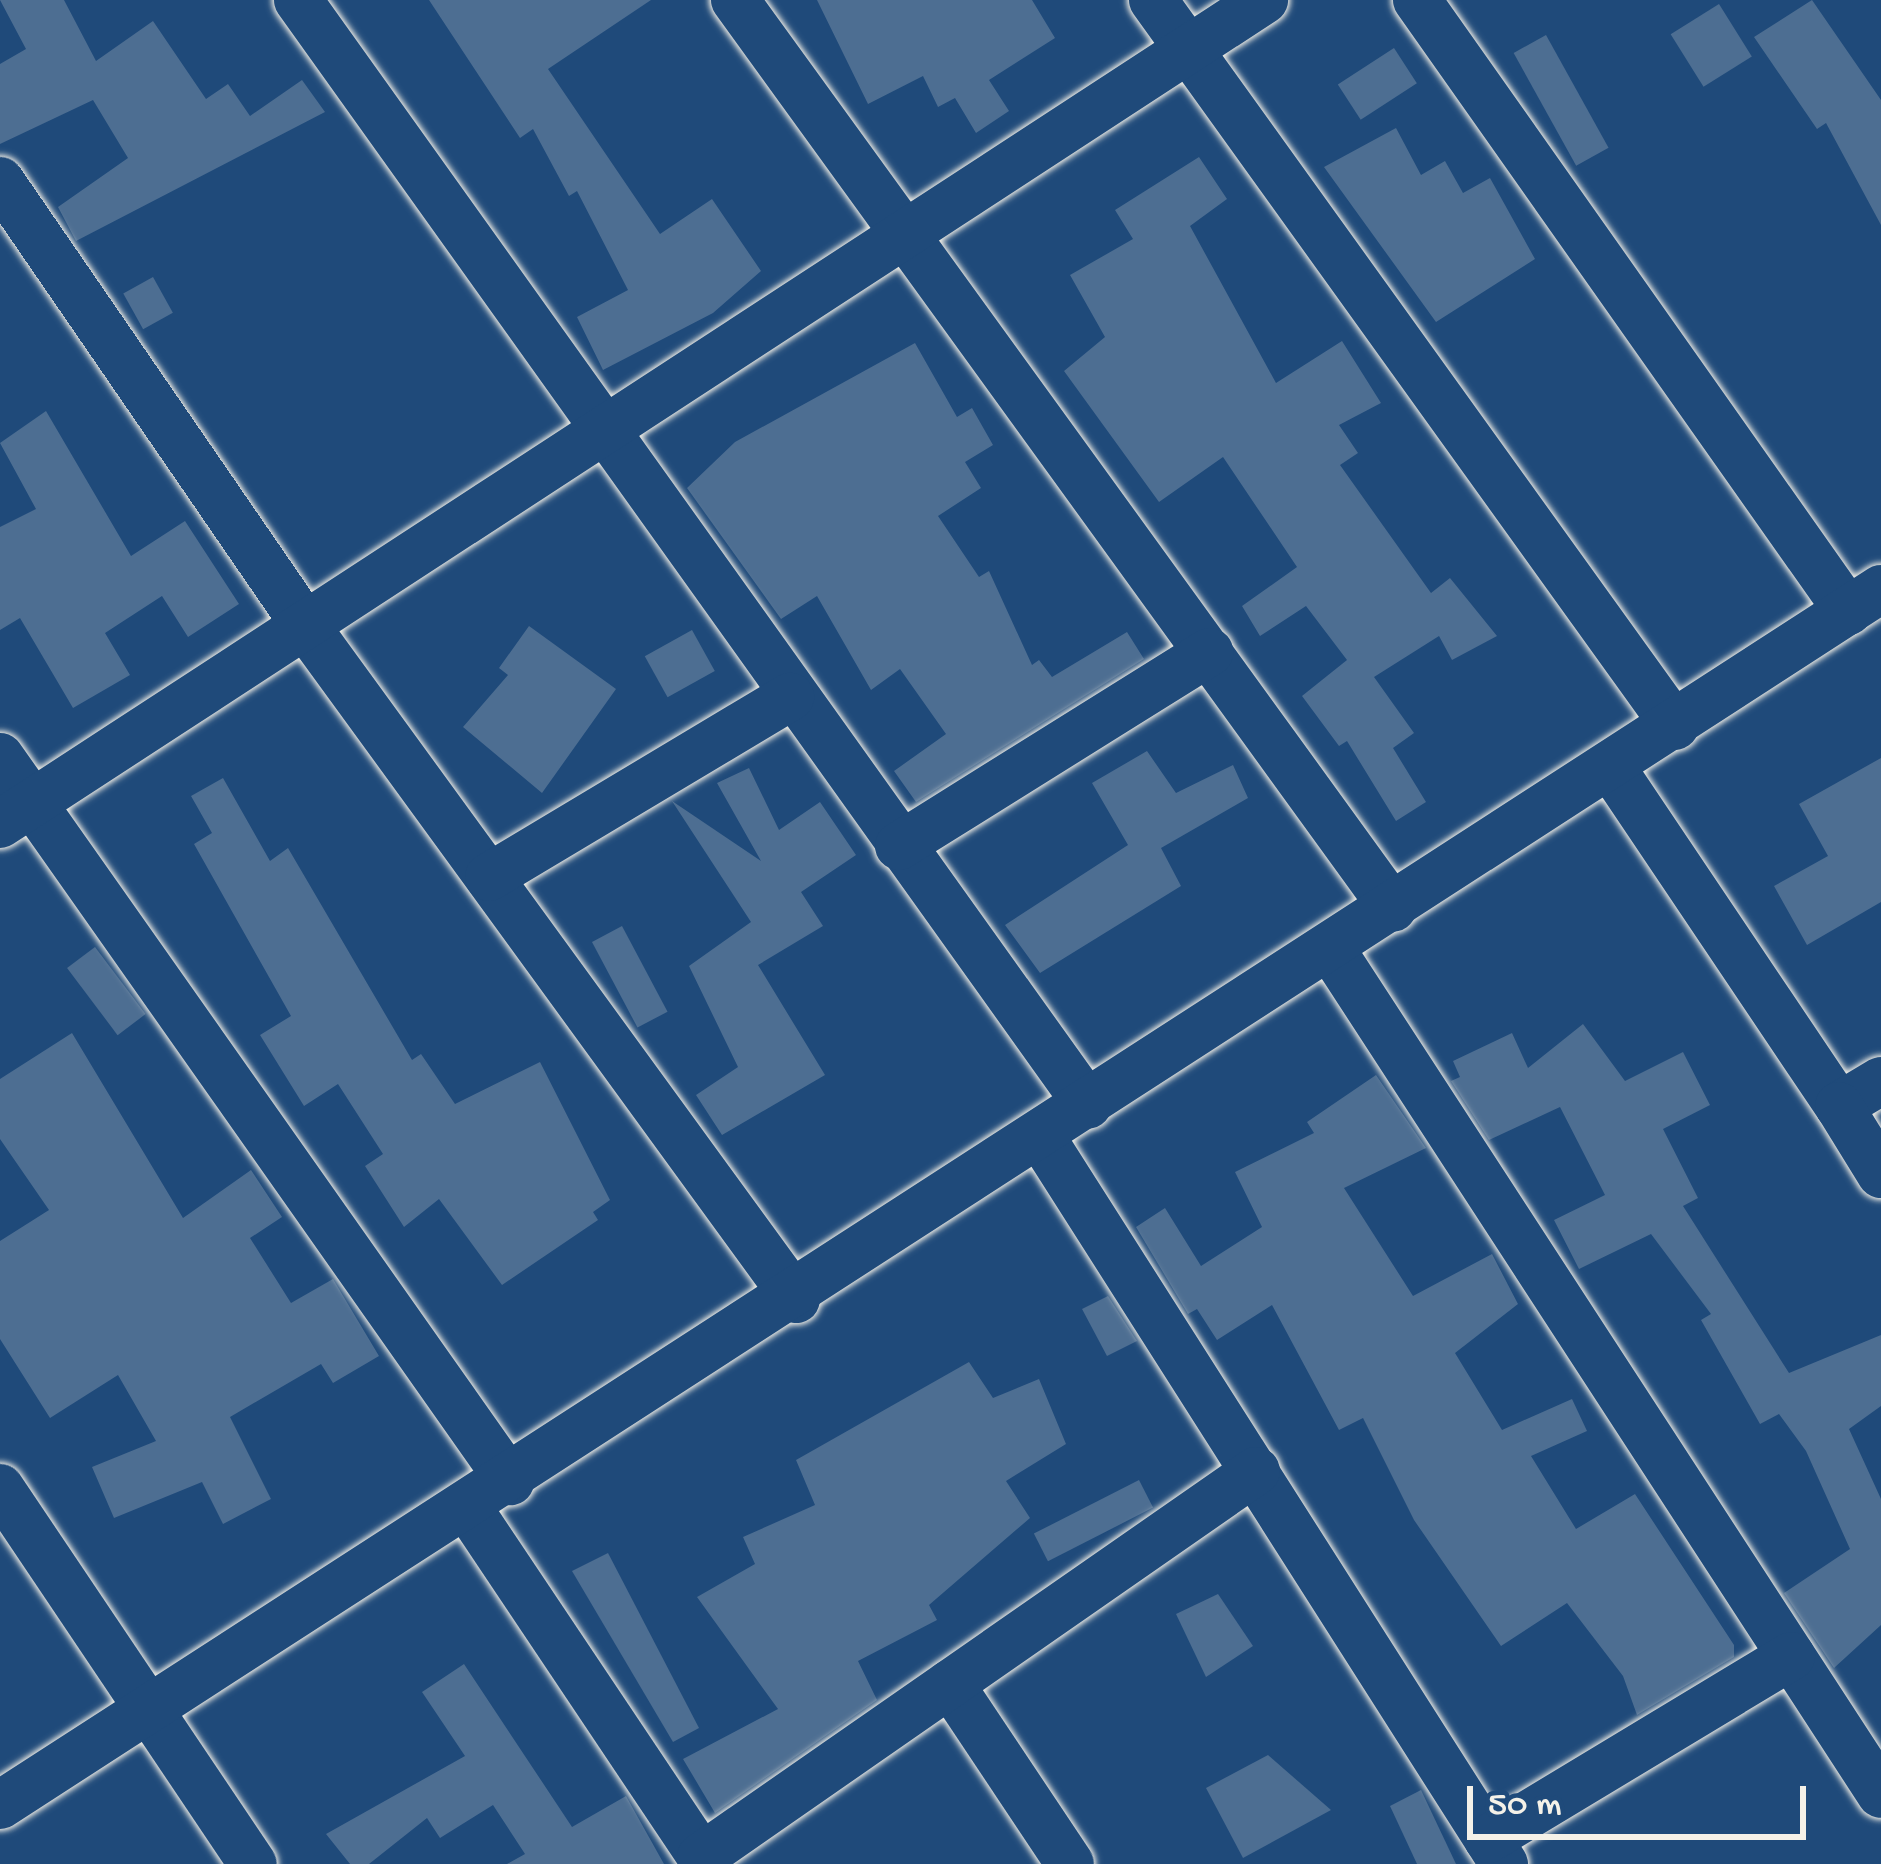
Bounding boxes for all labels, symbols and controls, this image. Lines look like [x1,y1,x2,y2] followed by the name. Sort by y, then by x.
[1473,1762,1812,1836] scale bar
[1488,1785,1561,1828] text: 50 m

